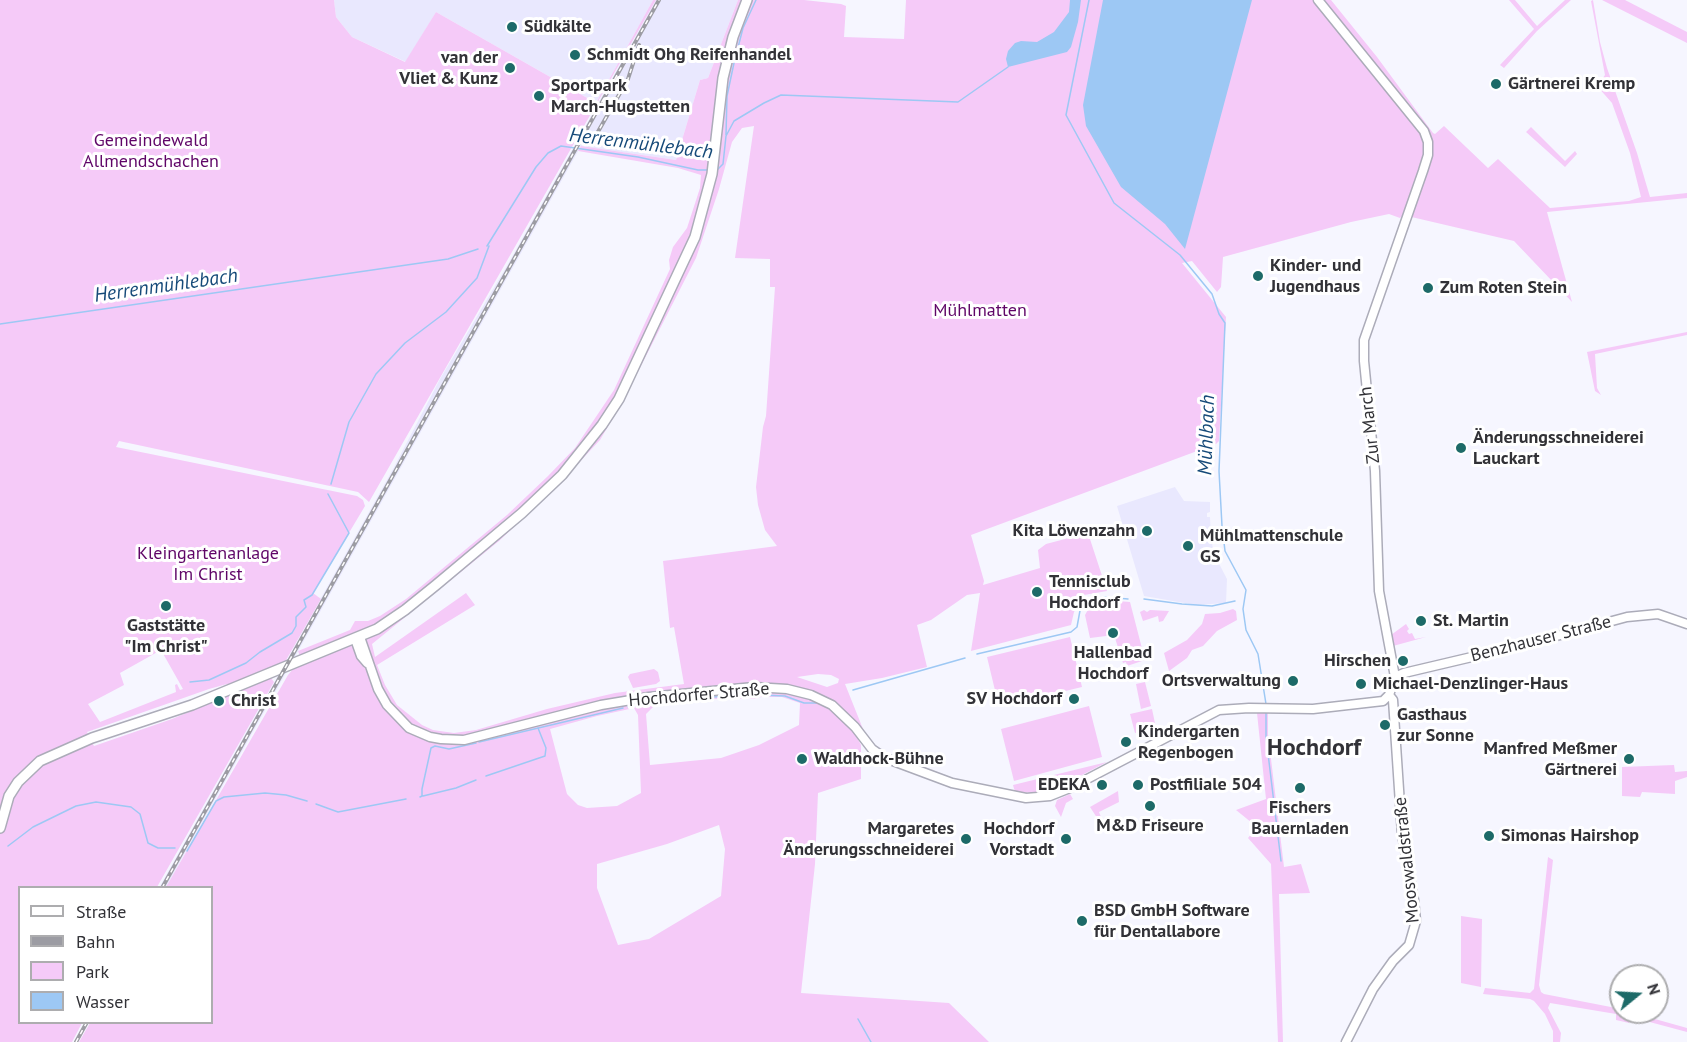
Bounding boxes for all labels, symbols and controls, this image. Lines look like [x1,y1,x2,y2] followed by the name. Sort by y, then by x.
[524,16,591,38] place label: Südkälte
[505,20,519,34] marker: Südkälte
[587,44,791,66] place label: Schmidt Ohg Reifenhandel
[399,47,498,90] place label: van der Vliet & Kunz
[568,48,582,62] marker: Schmidt Ohg Reifenhandel
[503,61,517,75] marker: van der Vliet & Kunz
[1508,73,1635,95] place label: Gärtnerei Kremp
[551,75,690,118] place label: Sportpark March-Hugstetten
[1489,77,1503,91] marker: Gärtnerei Kremp
[532,89,546,103] marker: Sportpark March-Hugstetten
[568,123,714,165] water label: Herrenmühlebach
[83,130,219,172] park label: Gemeindewald Allmendschachen
[1270,255,1361,298] place label: Kinder- und Jugendhaus
[93,264,239,308] water label: Herrenmühlebach
[1251,269,1265,283] marker: Kinder- und Jugendhaus
[1440,277,1567,299] place label: Zum Roten Stein
[1421,281,1435,295] marker: Zum Roten Stein
[933,300,1027,322] park label: Mühlmatten
[1355,385,1385,465] street label: Zur March
[1194,394,1220,476] water label: Mühlbach
[1473,427,1644,470] place label: Änderungsschneiderei Lauckart
[1454,441,1468,455] marker: Änderungsschneiderei Lauckart
[1013,520,1135,542] place label: Kita Löwenzahn
[1140,524,1154,538] marker: Kita Löwenzahn
[1200,525,1343,568] place label: Mühlmattenschule GS
[1181,539,1195,553] marker: Mühlmattenschule GS
[137,543,279,586] park label: Kleingartenanlage Im Christ
[1049,571,1131,614] place label: Tennisclub Hochdorf
[1030,585,1044,599] marker: Tennisclub Hochdorf
[159,599,173,613] marker: Gaststätte "Im Christ"
[1433,610,1509,632] place label: St. Martin
[1468,611,1614,667] street label: Benzhauser Straße
[1414,614,1428,628] marker: St. Martin
[124,615,208,658] place label: Gaststätte "Im Christ"
[1106,626,1120,640] marker: Hallenbad Hochdorf
[1074,642,1152,684] place label: Hallenbad Hochdorf
[1324,650,1391,672] place label: Hirschen
[1396,654,1410,668] marker: Hirschen
[1162,670,1281,692] place label: Ortsverwaltung
[1373,673,1568,695] place label: Michael-Denzlinger-Haus
[1286,674,1300,688] marker: Ortsverwaltung
[1354,677,1368,691] marker: Michael-Denzlinger-Haus
[628,678,770,712] street label: Hochdorfer Straße
[967,688,1062,710] place label: SV Hochdorf
[231,690,276,712] place label: Christ
[1067,692,1081,706] marker: SV Hochdorf
[212,694,226,708] marker: Christ
[1397,704,1474,746] place label: Gasthaus zur Sonne
[1378,718,1392,732] marker: Gasthaus zur Sonne
[1138,721,1240,764] place label: Kindergarten Regenbogen
[1267,734,1361,762] district label: Hochdorf
[1119,735,1133,749] marker: Kindergarten Regenbogen
[1484,738,1617,780] place label: Manfred Meßmer Gärtnerei
[814,748,944,770] place label: Waldhock-Bühne
[795,752,809,766] marker: Waldhock-Bühne
[1622,752,1636,766] marker: Manfred Meßmer Gärtnerei
[1038,774,1090,796] place label: EDEKA
[1150,774,1262,796] place label: Postfiliale 504
[1095,778,1109,792] marker: EDEKA
[1131,778,1145,792] marker: Postfiliale 504
[1293,781,1307,795] marker: Fischers Bauernladen
[1390,796,1424,924] street label: Mooswaldstraße
[1251,797,1349,840] place label: Fischers Bauernladen
[1143,799,1157,813] marker: M&D Friseure
[1096,815,1204,837] place label: M&D Friseure
[783,818,954,860] place label: Margaretes Änderungsschneiderei
[984,818,1054,860] place label: Hochdorf Vorstadt
[1501,825,1639,847] place label: Simonas Hairshop
[1482,829,1496,843] marker: Simonas Hairshop
[959,832,973,846] marker: Margaretes Änderungsschneiderei
[1059,832,1073,846] marker: Hochdorf Vorstadt
[18,886,213,1024] legend
[76,900,127,923] text: Straße
[1094,900,1250,942] place label: BSD GmbH Software für Dentallabore
[1075,914,1089,928] marker: BSD GmbH Software für Dentallabore
[76,930,115,953] text: Bahn
[76,960,109,983] text: Park
[1609,964,1669,1024] north arrow
[1643,981,1665,997] text: N
[76,990,130,1013] text: Wasser

